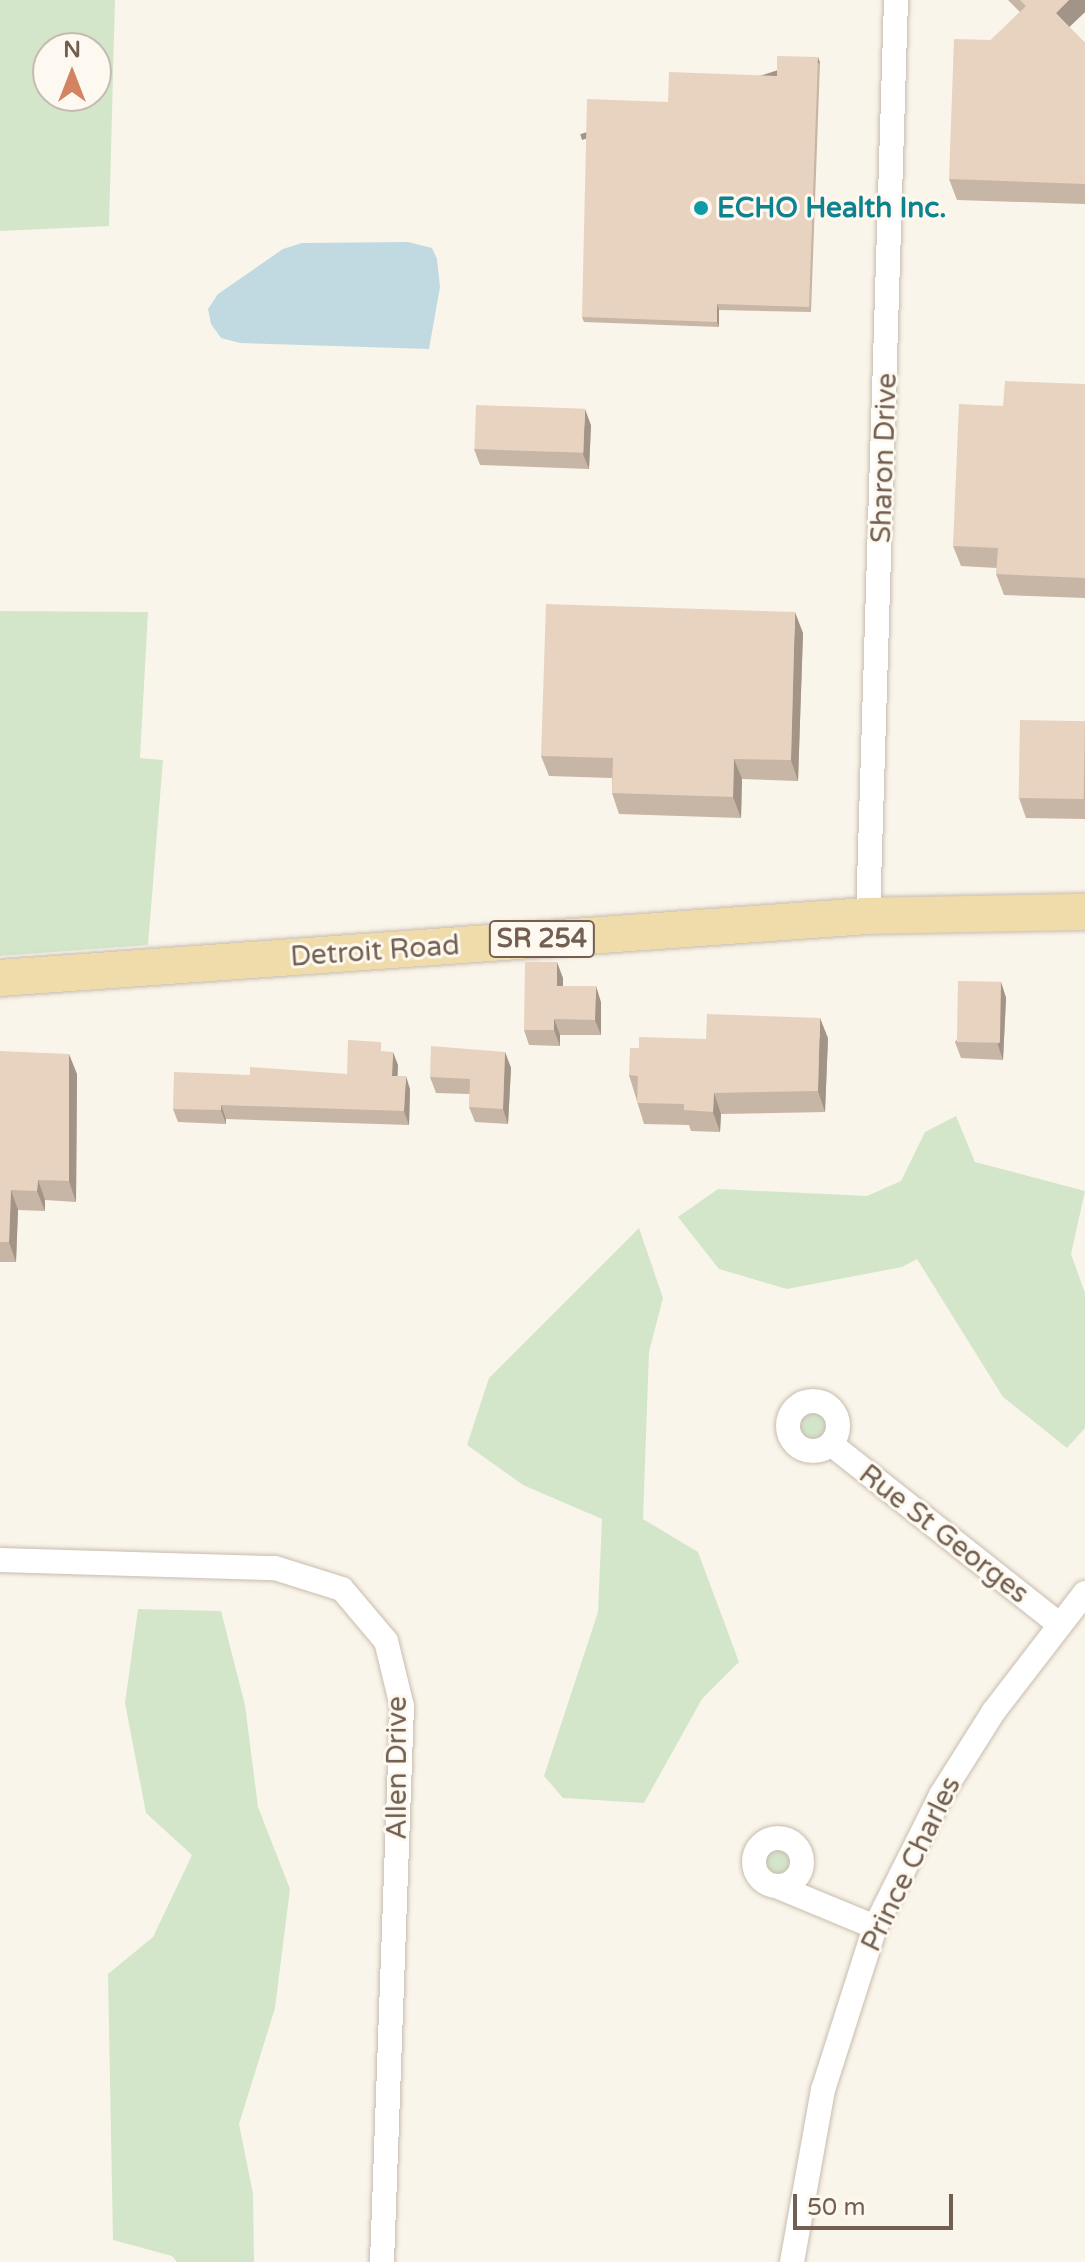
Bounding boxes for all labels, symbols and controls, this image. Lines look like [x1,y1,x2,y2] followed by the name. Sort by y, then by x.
[32,32,112,112] north arrow
[63,37,81,63] text: N
[717,191,947,225] place label: ECHO Health Inc.
[692,199,710,217] marker: ECHO Health Inc.
[864,372,904,544] street label: Sharon Drive
[488,917,596,961] road number: SR 254
[289,928,461,974] street label: Detroit Road
[852,1457,1036,1611] street label: Rue St Georges
[380,1696,414,1840] street label: Allen Drive
[854,1771,968,1957] street label: Prince Charles
[797,2178,957,2228] scale bar
[807,2193,865,2222] text: 50 m

